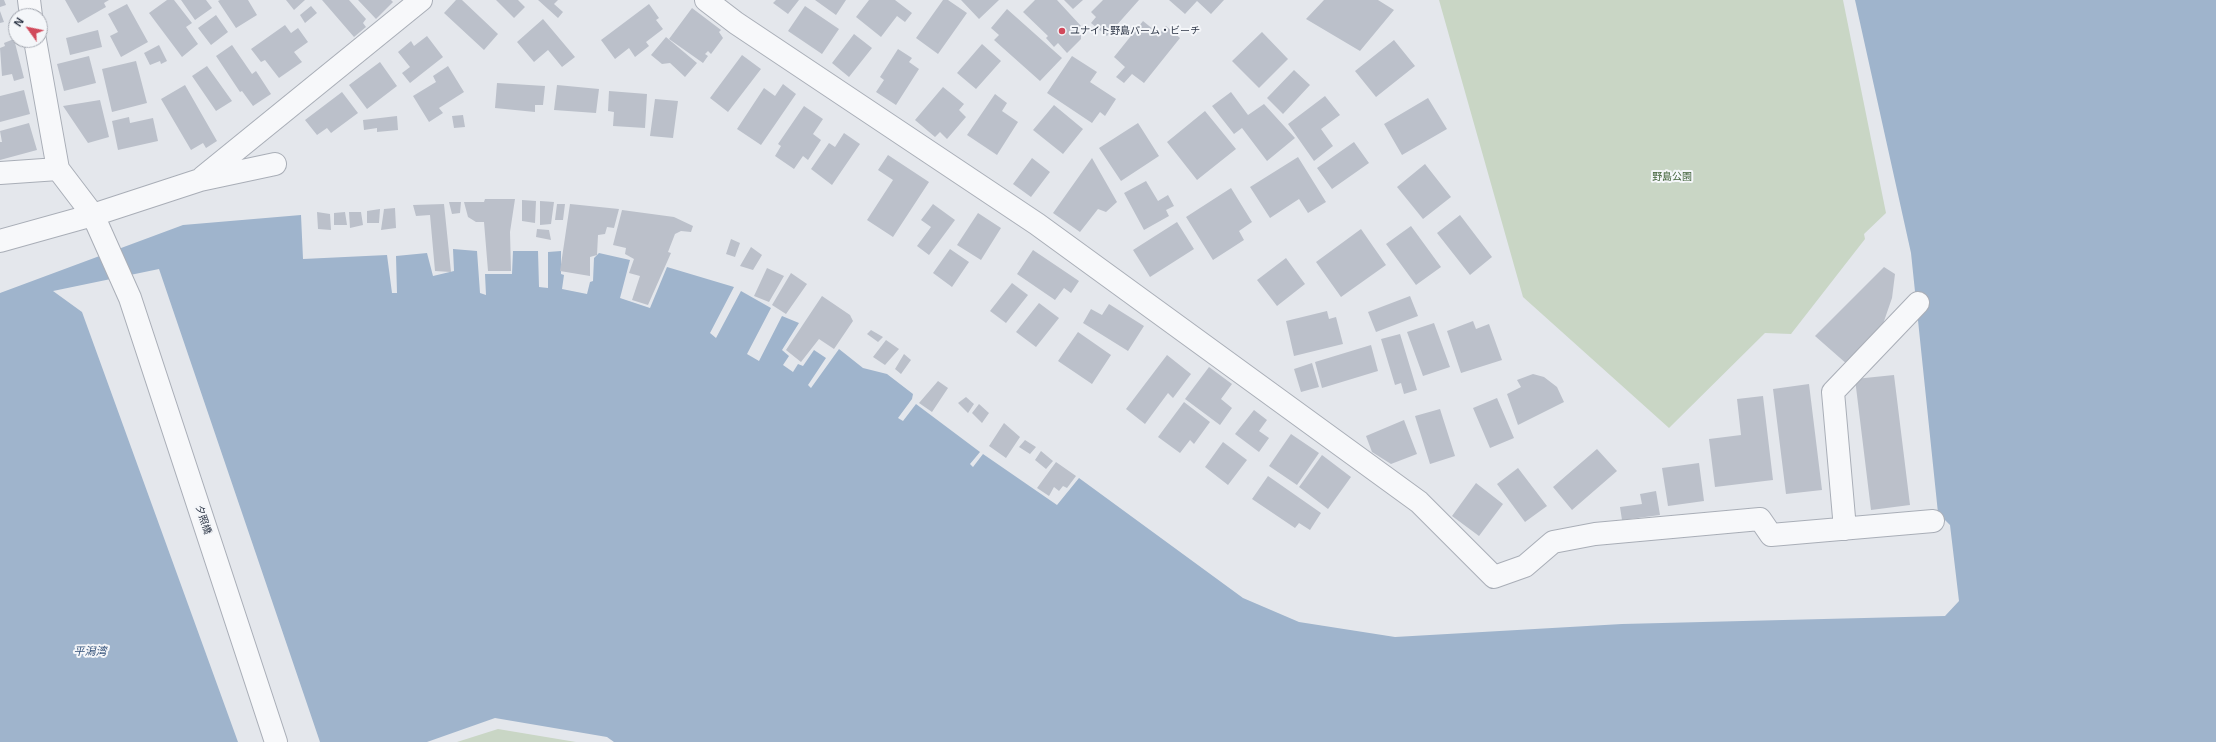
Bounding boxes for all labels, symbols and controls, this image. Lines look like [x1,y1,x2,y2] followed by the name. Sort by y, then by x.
[8,8,48,48] north arrow
[12,15,26,29] text: N
[1070,25,1200,37] place label: ユナイト野島パーム・ビーチ
[1057,26,1067,36] marker: ユナイト野島パーム・ビーチ
[1652,171,1692,183] park label: 野島公園
[193,504,213,536] street label: 夕照橋
[74,645,106,659] water label: 平潟湾

